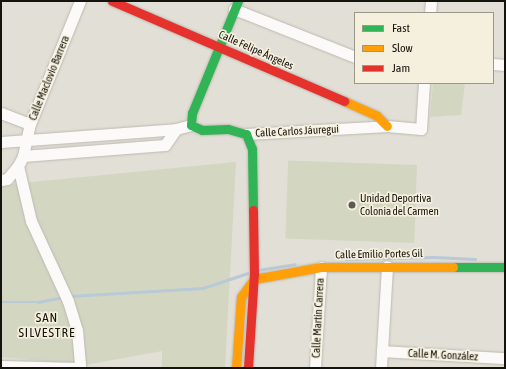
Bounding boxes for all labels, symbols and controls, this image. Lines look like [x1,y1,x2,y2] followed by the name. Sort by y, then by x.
[354,12,494,84] legend
[392,21,410,35] text: Fast
[217,28,295,72] street label: Calle Felipe Ángeles
[26,34,72,122] street label: Calle Maclovio Barrera
[392,41,413,55] text: Slow
[392,61,410,75] text: Jam
[255,122,339,140] street label: Calle Carlos Jáuregui
[360,192,439,218] place label: Unidad Deportiva Colonia del Carmen
[347,200,357,210] marker: Unidad Deportiva Colonia del Carmen
[335,247,423,261] street label: Calle Emilio Portes Gil
[309,278,327,358] street label: Calle Martín Carrera
[18,311,76,342] district label: SAN SILVESTRE
[408,347,478,363] street label: Calle M. González

